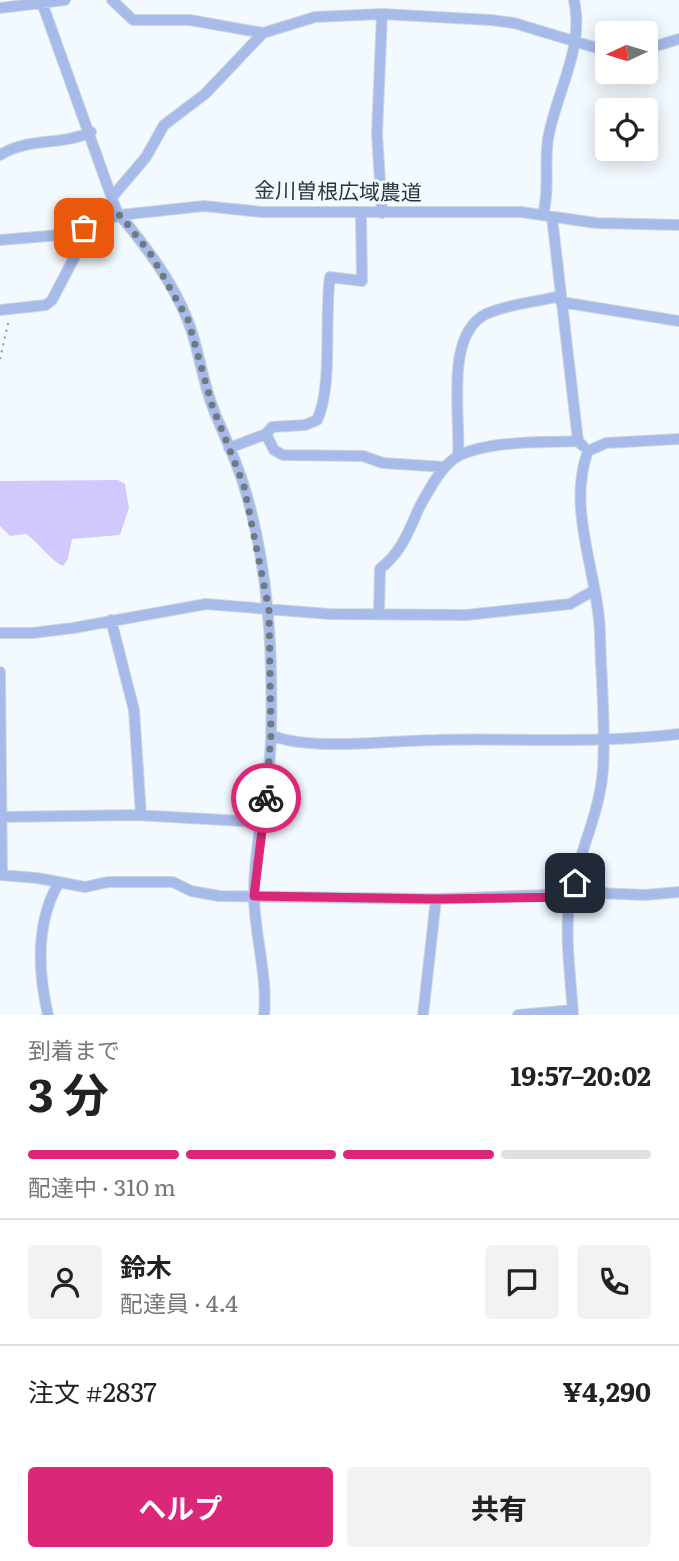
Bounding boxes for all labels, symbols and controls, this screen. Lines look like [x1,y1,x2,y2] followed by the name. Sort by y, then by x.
[595,21,658,84] north arrow
[595,21,658,161] map controls
[595,98,658,161] button: locate
[254,173,422,206] street label: 金川曽根広域農道
[54,198,114,258] pin
[65,209,103,247] icon: bag
[231,763,301,833] courier
[247,779,285,817] icon: bike
[545,853,605,913] pin
[556,864,594,902] icon: home
[28,1032,120,1066] text: 到着まで
[510,1055,651,1094] text: 19:57–20:02
[28,1058,109,1126] text: 3 分
[28,1169,176,1203] text: 配達中 · 310 m
[28,1245,102,1319] button: person
[485,1245,559,1319] button: chat
[577,1245,651,1319] button: phone
[120,1246,172,1285] text: 鈴木
[120,1285,238,1319] text: 配達員 · 4.4
[28,1371,157,1410] text: 注文 #2837
[562,1371,651,1410] text: ¥4,290
[28,1467,333,1547] button: ヘルプ
[347,1467,651,1547] button: 共有

